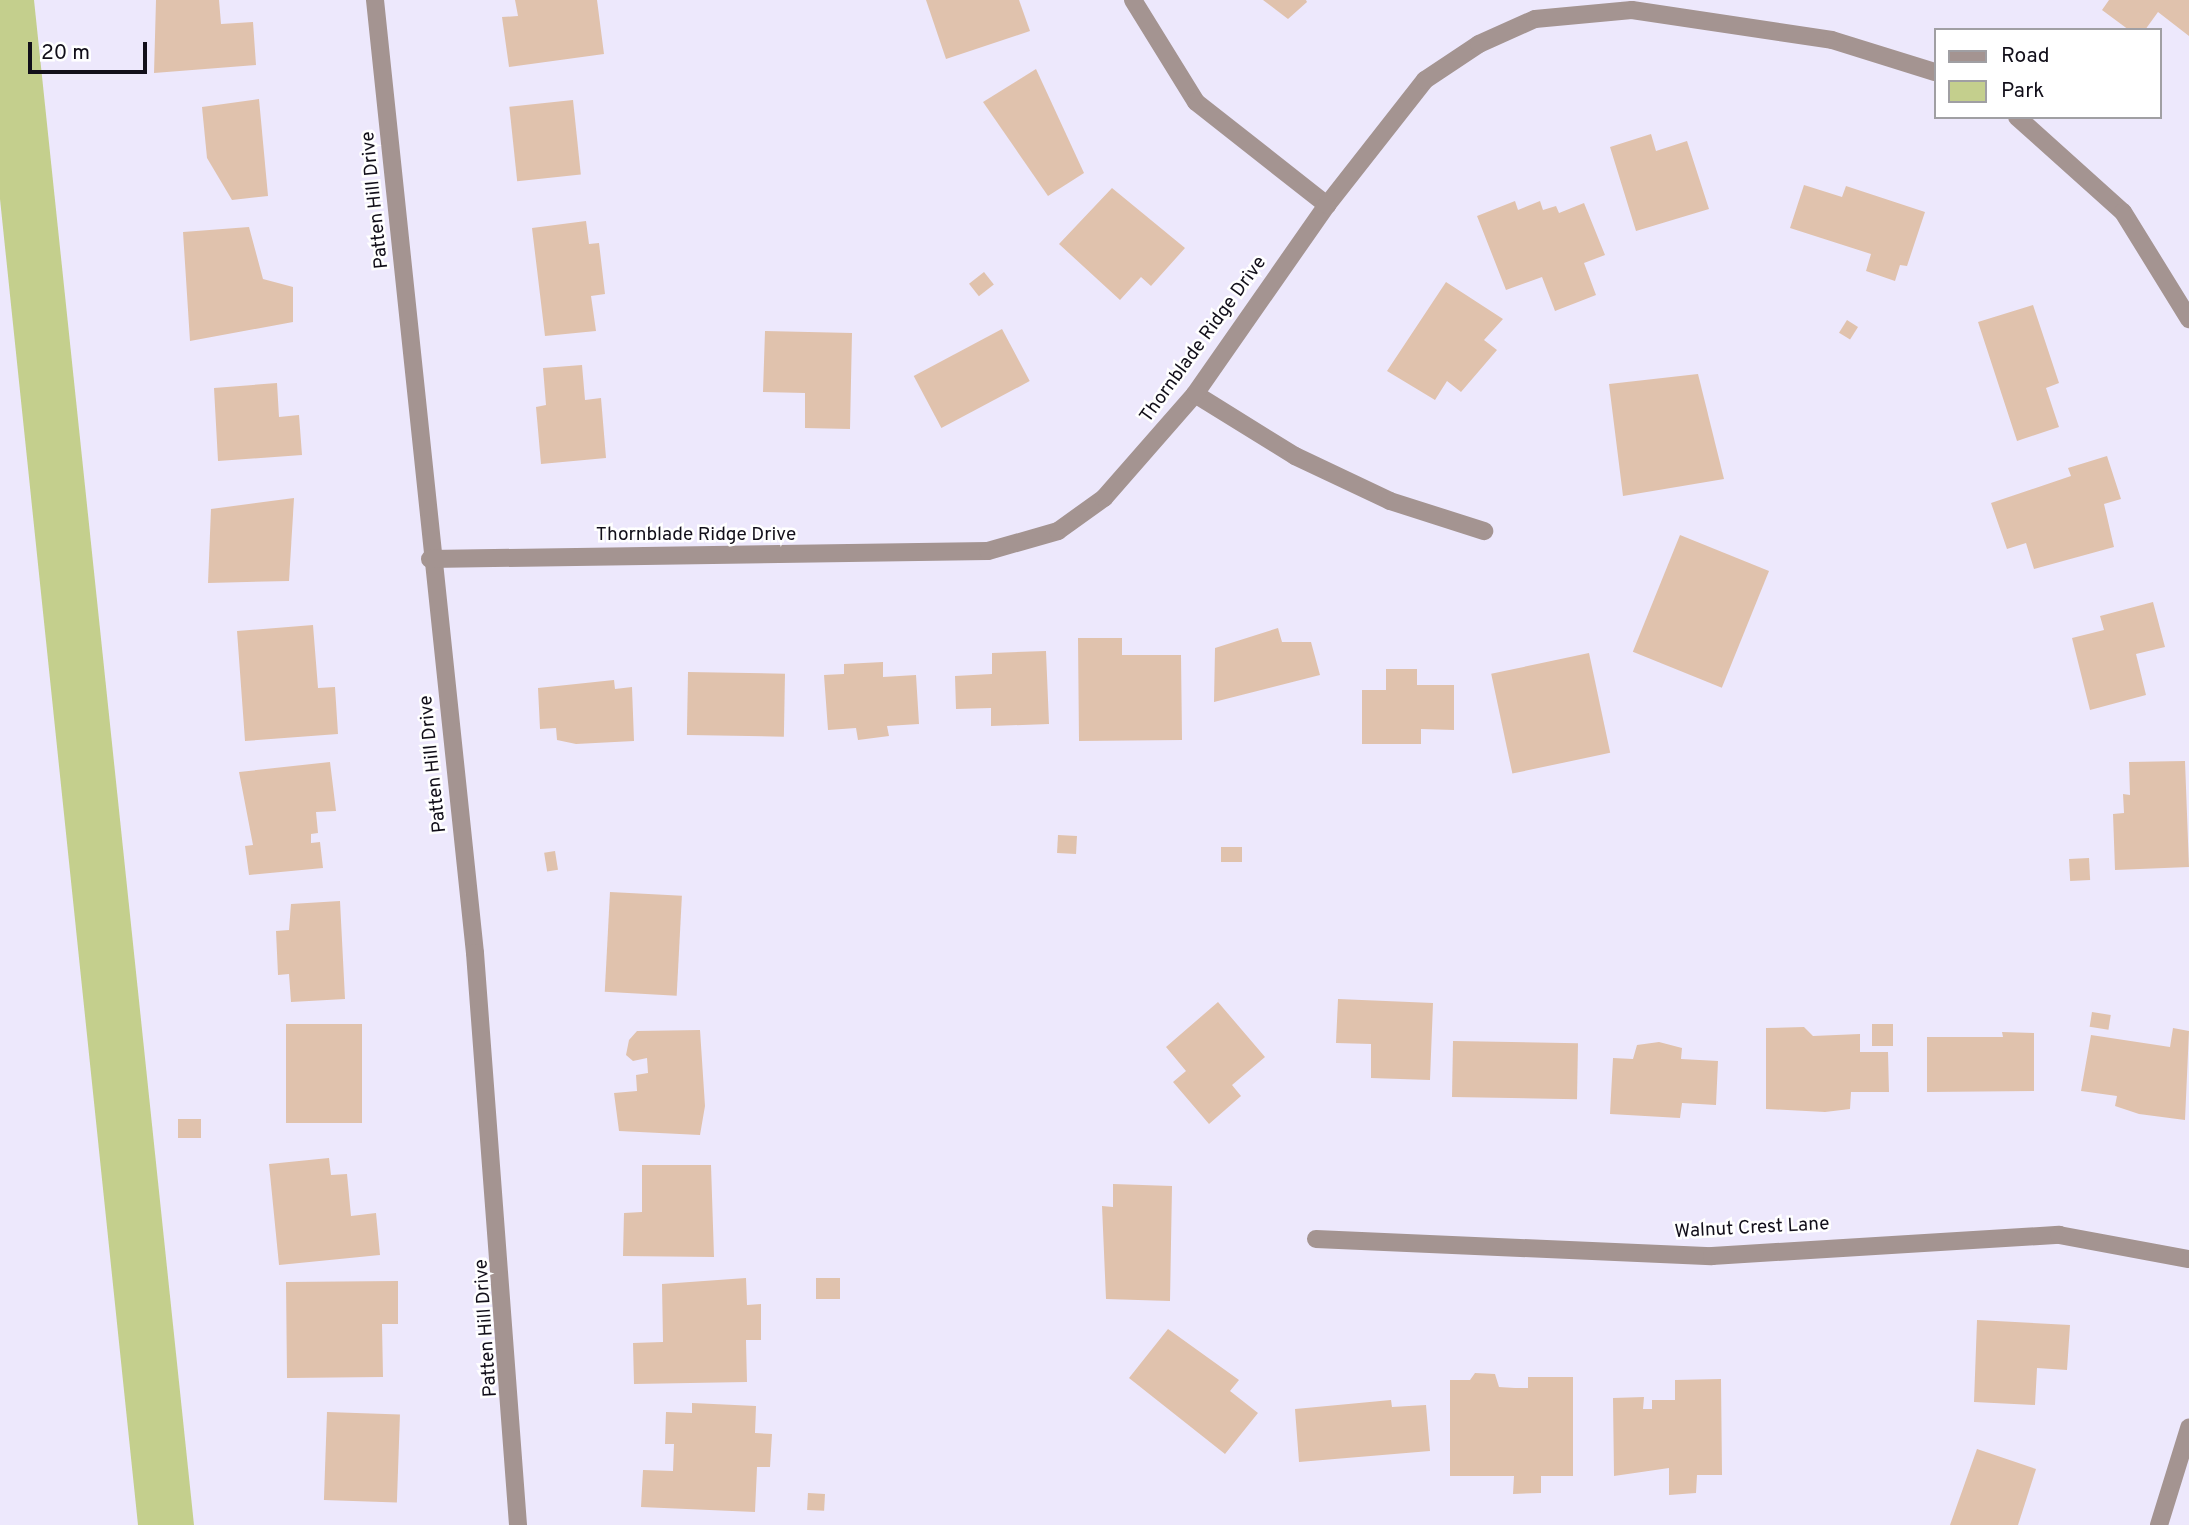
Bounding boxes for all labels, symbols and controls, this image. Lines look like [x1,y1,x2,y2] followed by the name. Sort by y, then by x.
[32,28,150,72] scale bar
[1934,28,2161,119] legend
[41,40,90,67] text: 20 m
[2001,43,2050,70] text: Road
[2001,78,2044,105] text: Park
[357,130,395,270] street label: Patten Hill Drive
[1136,252,1272,428] street label: Thornblade Ridge Drive
[596,525,796,547] street label: Thornblade Ridge Drive
[415,694,453,834] street label: Patten Hill Drive
[1674,1214,1830,1244] street label: Walnut Crest Lane
[471,1258,503,1398] street label: Patten Hill Drive

